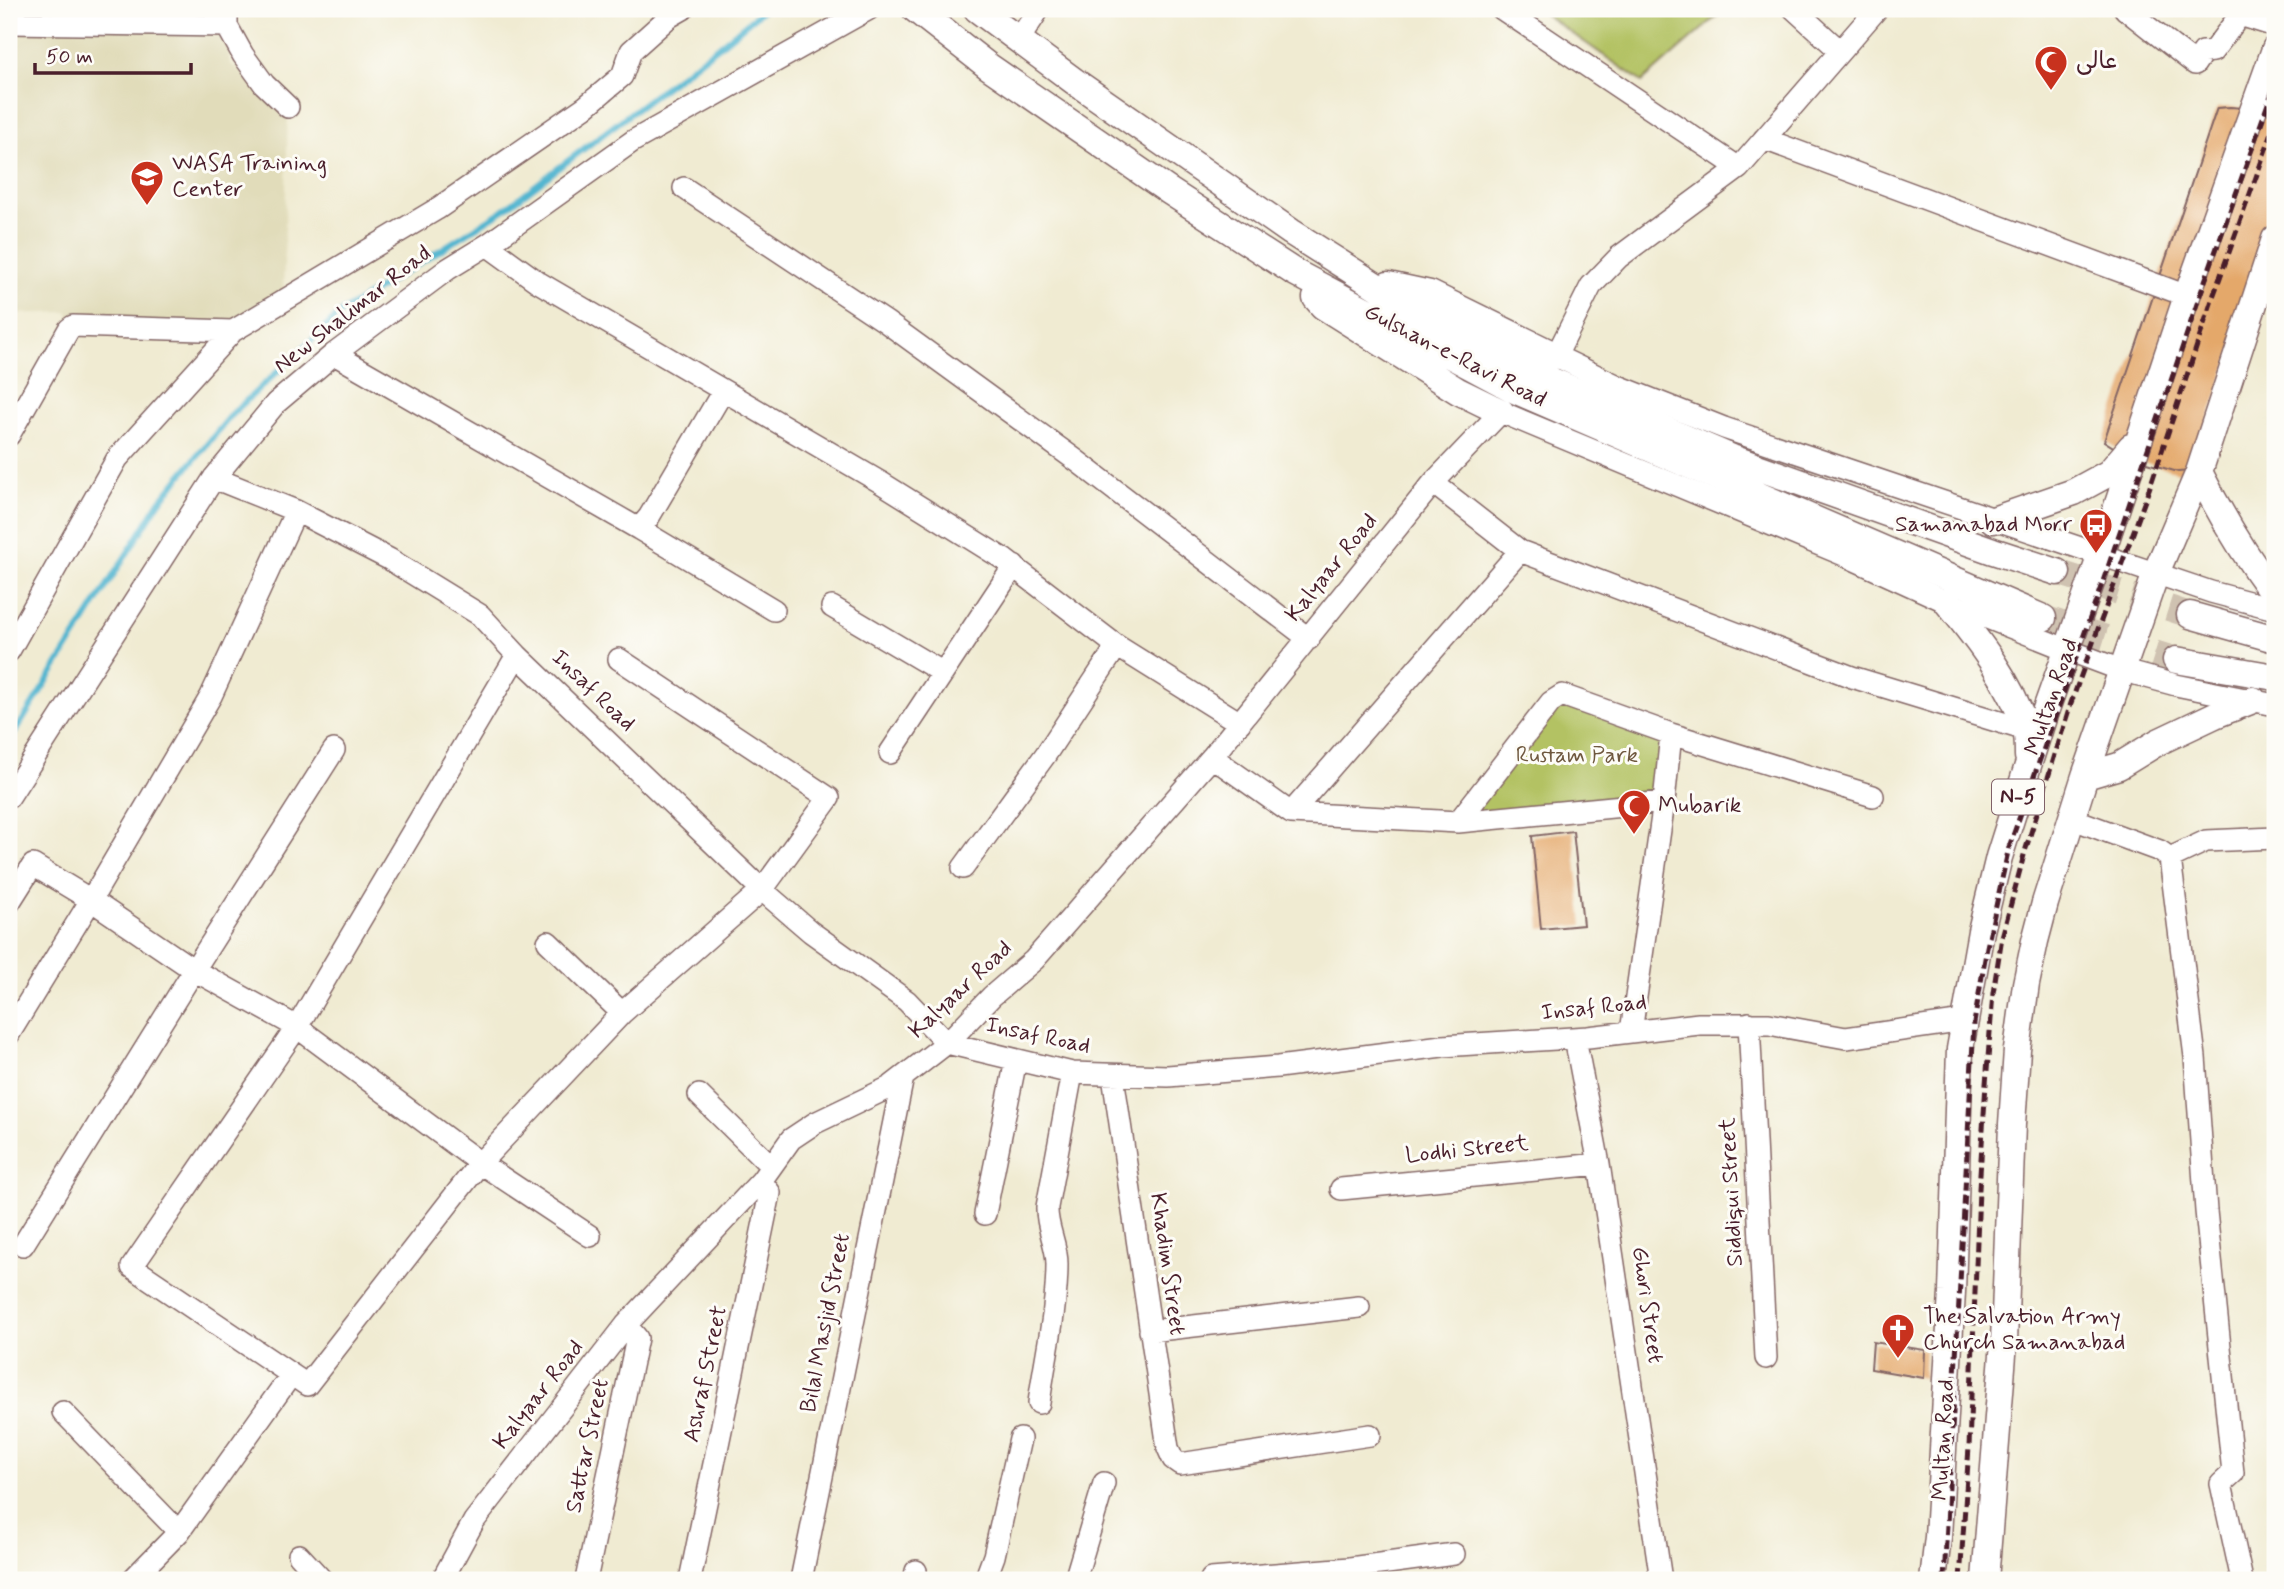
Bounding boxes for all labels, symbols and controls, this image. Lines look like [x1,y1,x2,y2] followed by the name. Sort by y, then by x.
[35,32,191,76] scale bar
[46,43,93,71] text: 50 m
[2032,43,2070,92] mosque icon: عالی
[2076,47,2117,77] place label: عالی
[172,149,327,205] place label: WASA Training Center
[128,158,166,207] school or university icon: WASA Training Center
[268,239,438,381] street label: New Shalimar Road
[1359,297,1551,415] street label: Gulshan-e-Ravi Road
[2077,506,2115,555] bus stop icon: Samanabad Morr
[1279,508,1385,628] street label: Kalyaar Road
[1895,510,2072,540] place label: Samanabad Morr
[2018,635,2086,759] street label: Multan Road
[544,643,642,739] street label: Insaf Road
[1516,741,1638,771] park label: Rustam Park
[1992,780,2044,814] road number: N-5
[1615,787,1653,836] mosque icon: Mubarik
[1658,791,1741,821] place label: Mubarik
[903,934,1019,1046] street label: Kalyaar Road
[1540,988,1648,1028] street label: Insaf Road
[983,1010,1093,1062] street label: Insaf Road
[1713,1116,1751,1267] street label: Siddiqui Street
[1404,1129,1530,1171] street label: Lodhi Street
[1142,1191,1192,1337] street label: Khadim Street
[794,1231,858,1415] street label: Bilal Masjid Street
[1624,1245,1670,1365] street label: Ghori Street
[1923,1302,2125,1358] place label: The Salvation Army Church Samanabad
[677,1303,735,1445] street label: Ashraf Street
[1879,1311,1917,1360] church icon: The Salvation Army Church Samanabad
[487,1334,591,1456] street label: Kalyaar Road
[559,1376,617,1516] street label: Sattar Street
[1926,1379,1962,1501] street label: Multan Road

